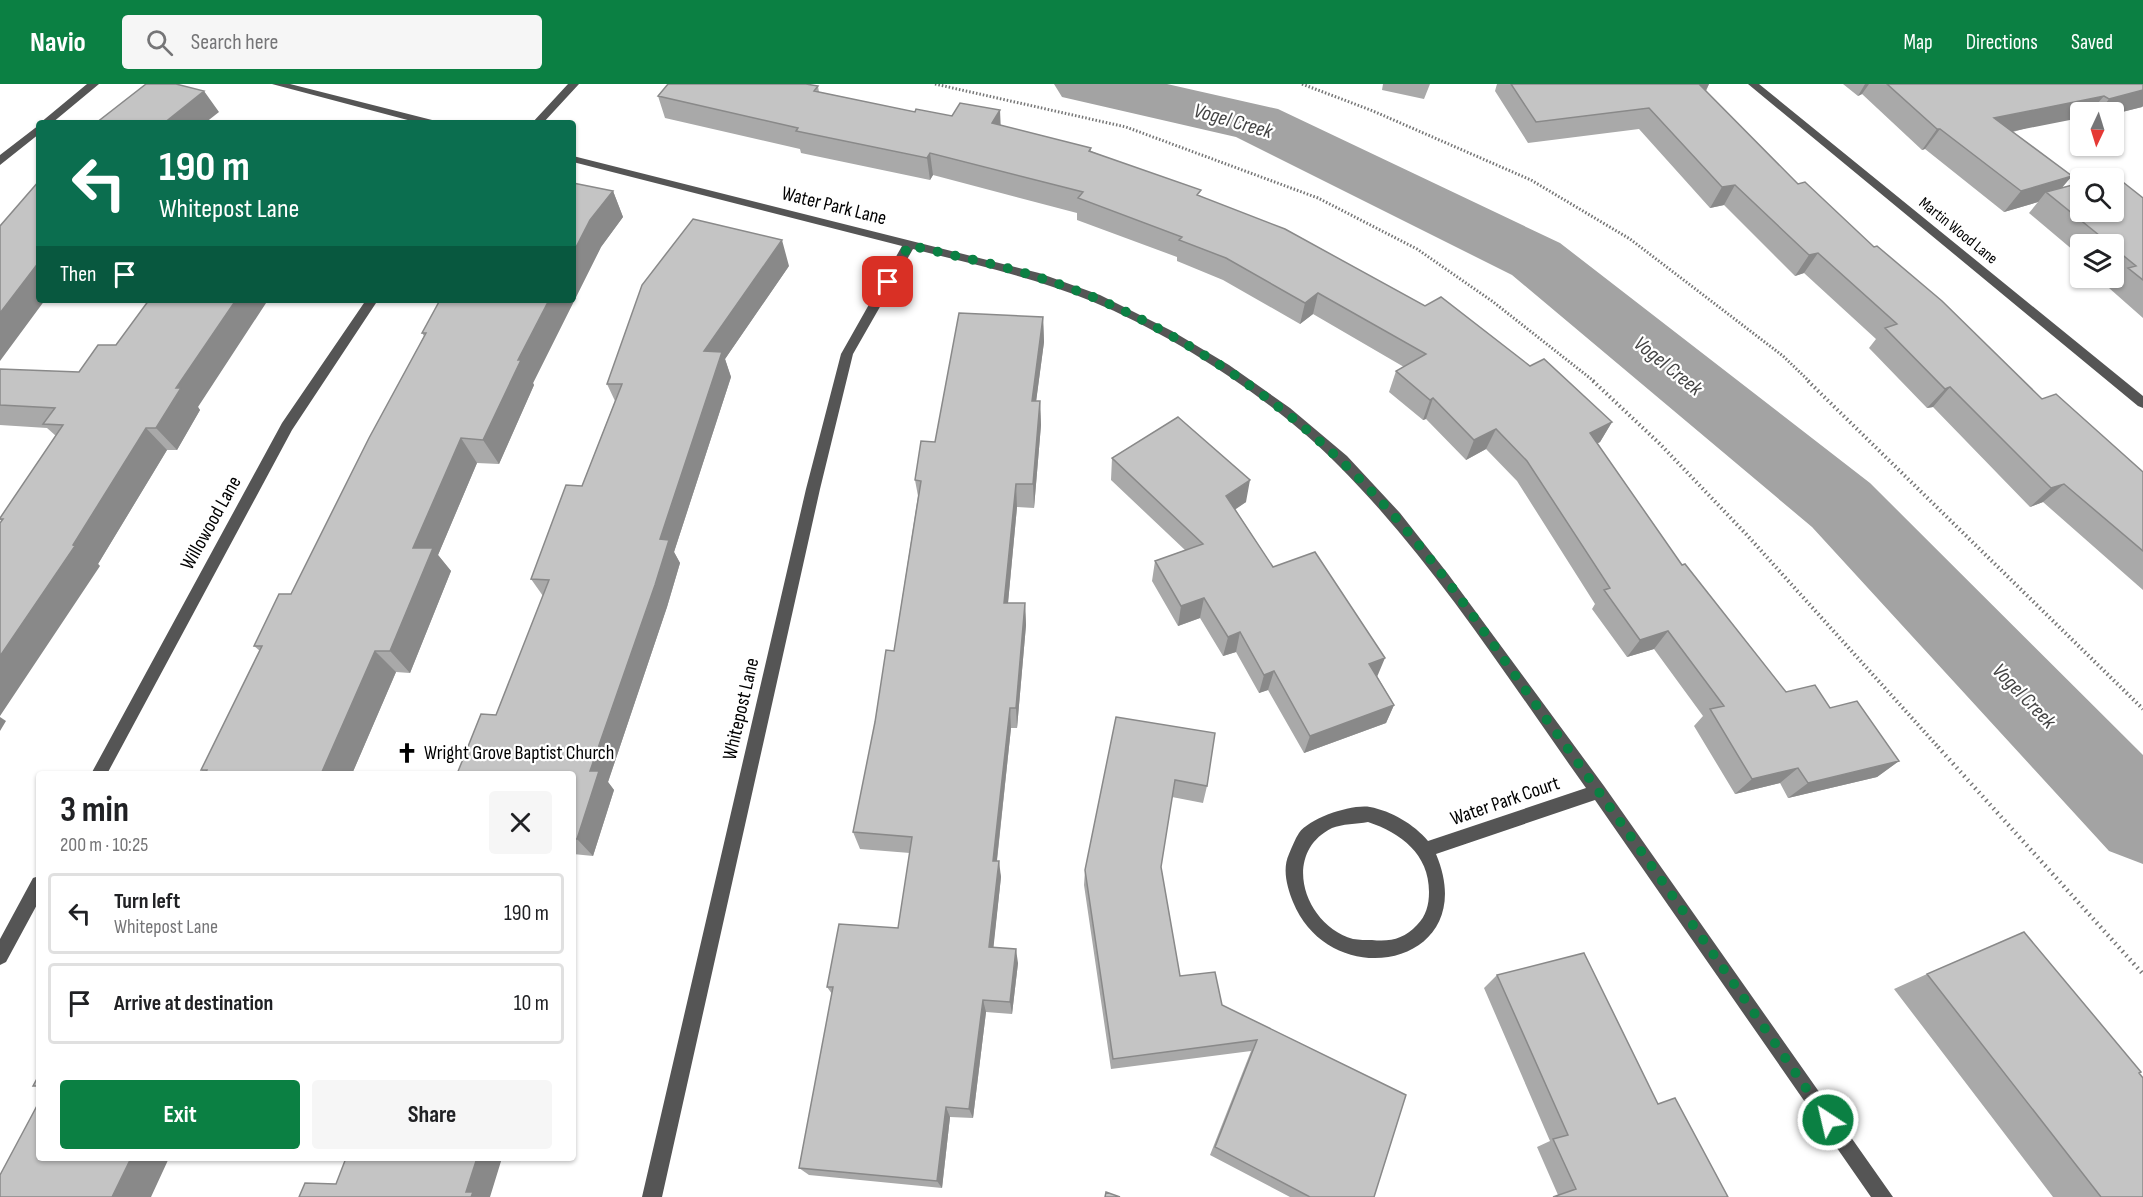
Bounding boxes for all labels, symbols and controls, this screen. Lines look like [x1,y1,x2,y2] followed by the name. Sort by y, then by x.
[122,15,542,69] search box
[30,26,86,59] text: Navio
[143,26,176,59] icon: search
[191,29,278,56] text: Search here
[1903,30,1933,55] text: Map
[1966,30,2038,55] text: Directions
[2071,30,2113,55] text: Saved
[1191,98,1276,144] water label: Vogel Creek
[2070,102,2124,156] north arrow
[2070,102,2124,288] map controls
[159,142,250,193] text: 190 m
[60,144,138,222] icon: left
[2070,168,2124,222] button: search
[779,181,889,231] street label: Water Park Lane
[159,193,299,225] text: Whitepost Lane
[1915,194,2001,268] street label: Martin Wood Lane
[2070,234,2124,288] button: layers
[862,256,913,307] pin
[108,258,141,291] icon: arrive
[60,261,96,288] text: Then
[871,265,904,298] icon: arrive
[1629,331,1708,402] water label: Vogel Creek
[175,472,247,574] street label: Willowood Lane
[718,656,764,762] street label: Whitepost Lane
[1987,658,2062,735] water label: Vogel Creek
[395,741,419,765] church icon: Wright Grove Baptist Church
[424,741,614,765] place label: Wright Grove Baptist Church
[1447,771,1563,831] street label: Water Park Court
[60,789,129,832] text: 3 min
[489,791,552,854] button: close
[60,833,148,857] text: 200 m · 10:25
[114,888,180,915] text: Turn left
[63,897,96,930] icon: left
[504,900,549,927] text: 190 m
[114,915,218,939] text: Whitepost Lane
[63,987,96,1020] icon: arrive
[114,990,273,1017] text: Arrive at destination
[514,990,549,1017] text: 10 m
[60,1080,300,1149] button: Exit
[312,1080,552,1149] button: Share
[1796,1088,1860,1152] position arrow

